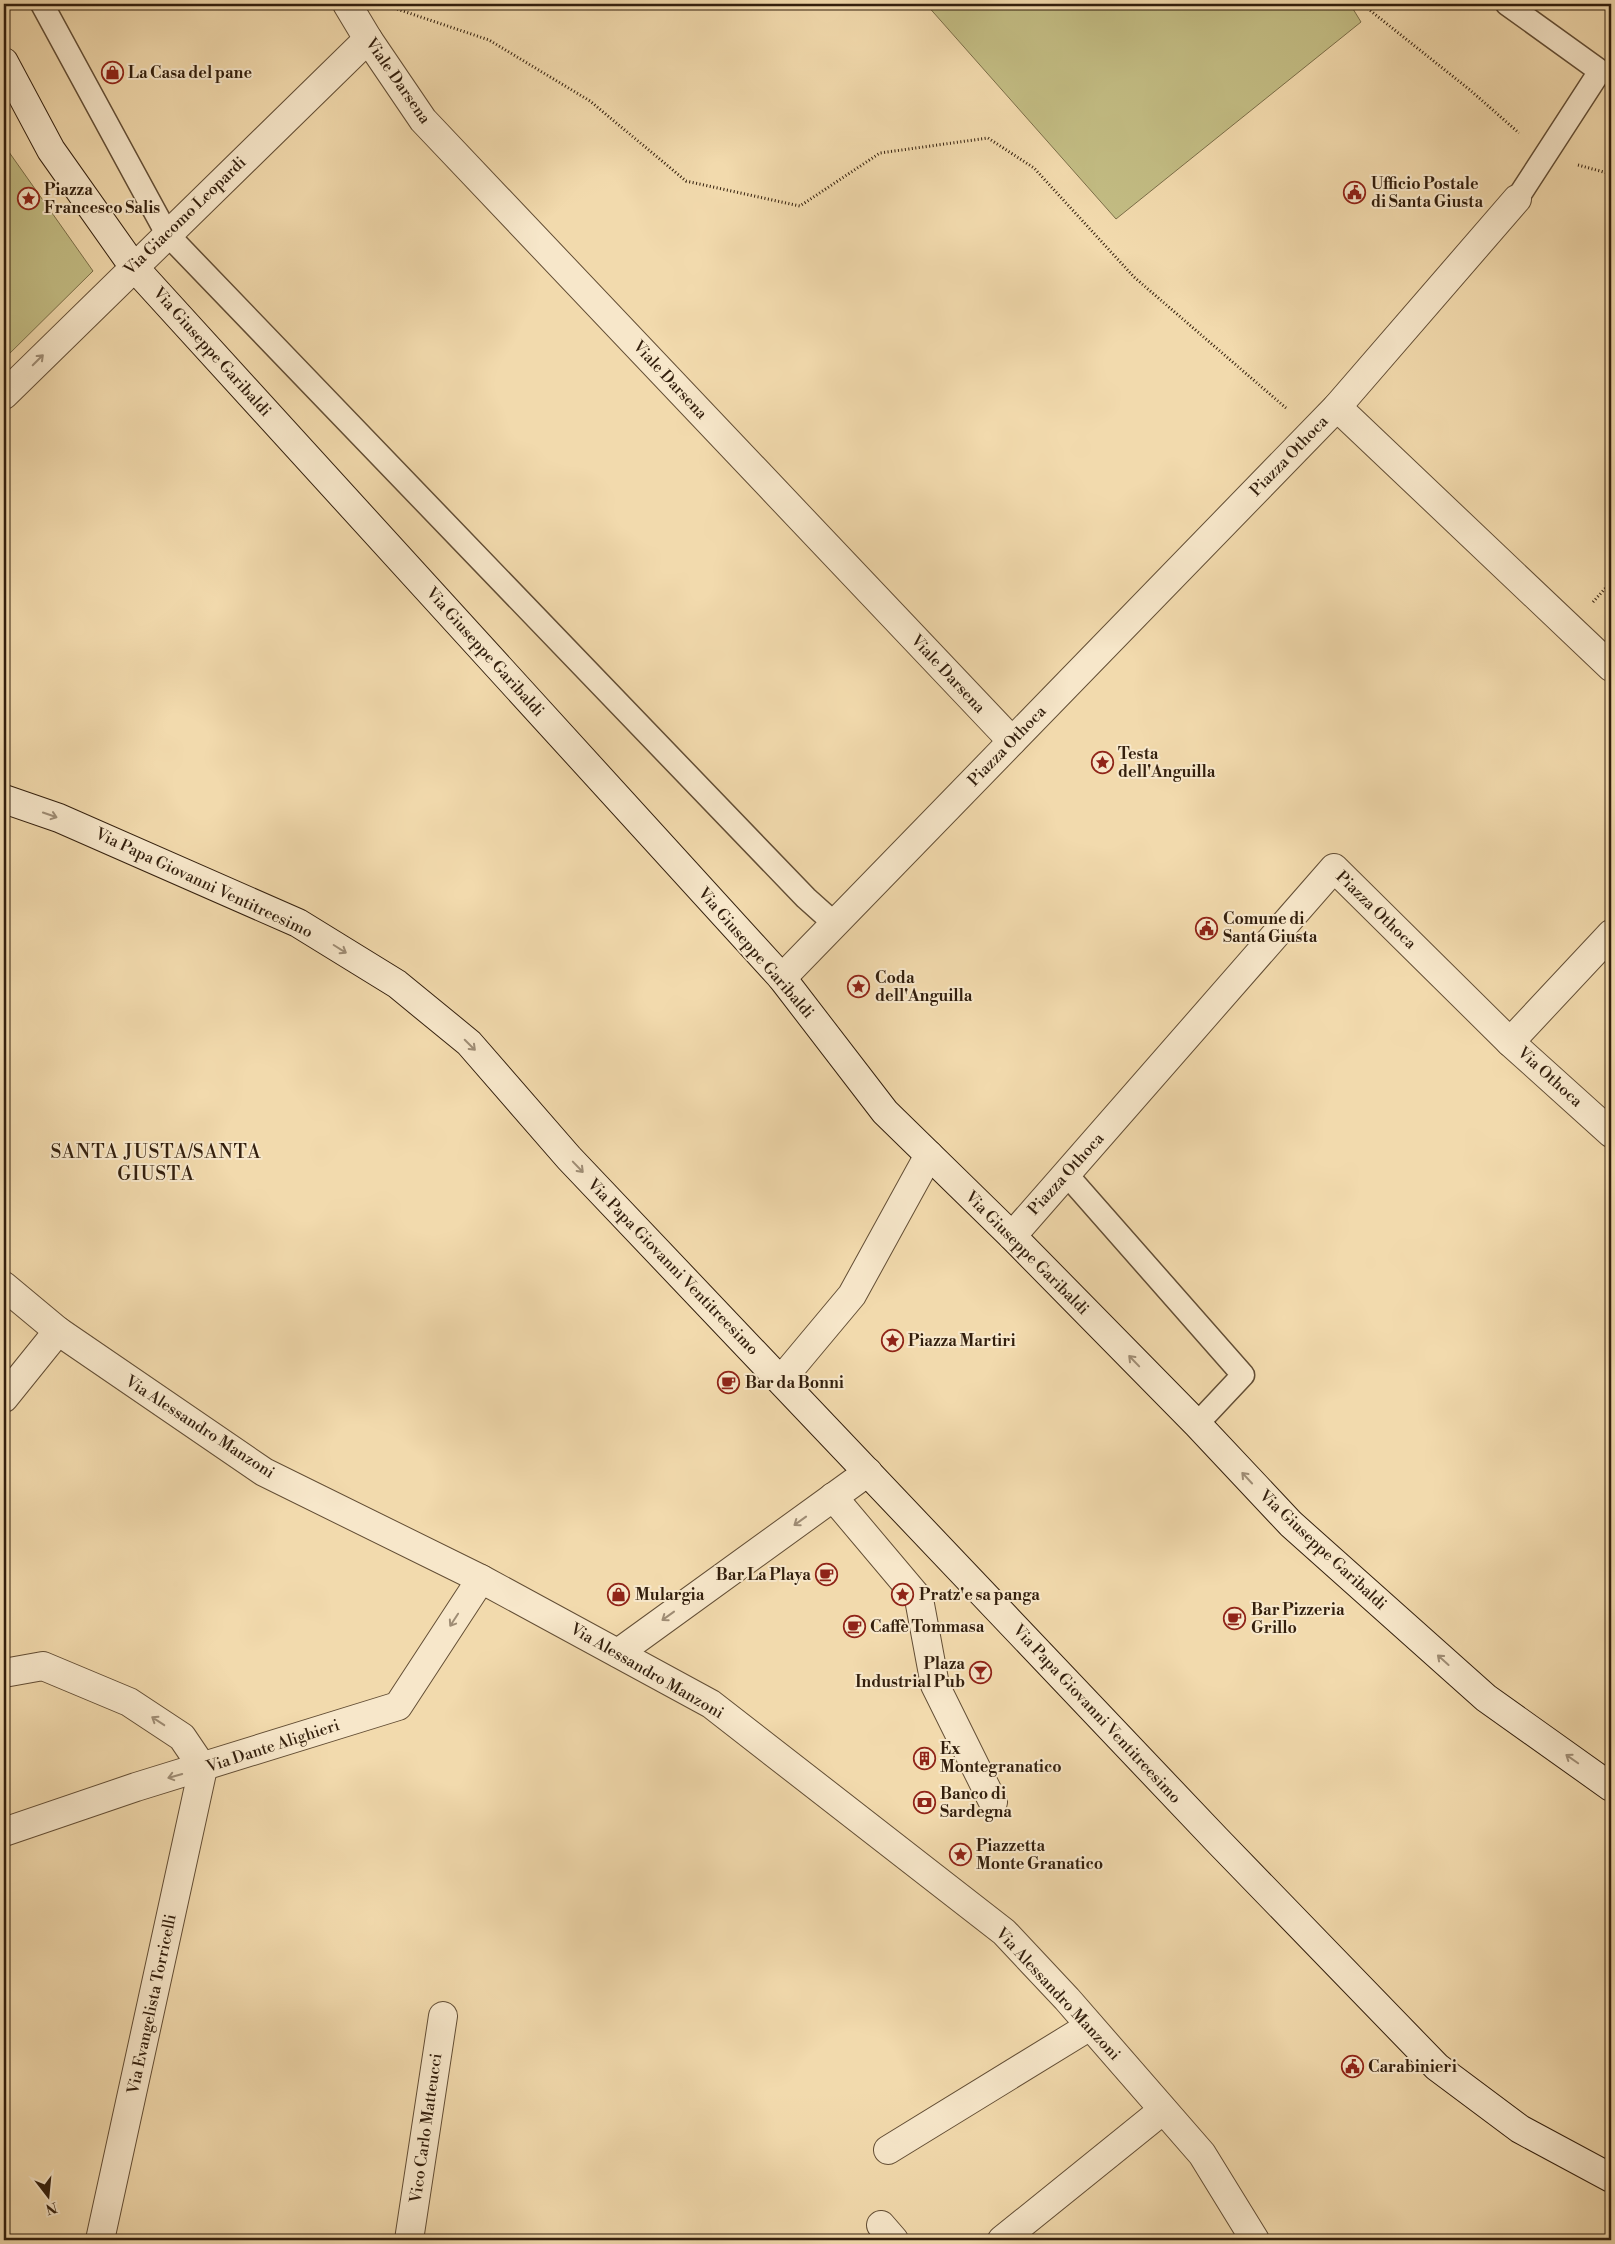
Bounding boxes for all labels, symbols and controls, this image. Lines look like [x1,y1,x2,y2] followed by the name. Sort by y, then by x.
[361,33,435,129] street label: Viale Darsena
[100,61,124,85] shop icon: La Casa del pane
[128,63,252,83] place label: La Casa del pane
[119,153,250,280] street label: Via Giacomo Leopardi
[1371,174,1483,212] place label: Ufficio Postale di Santa Giusta
[44,180,160,218] place label: Piazza Francesco Salis
[1343,181,1367,205] public building icon: Ufficio Postale di Santa Giusta
[16,187,40,211] place icon: Piazza Francesco Salis
[148,282,275,421] street label: Via Giuseppe Garibaldi
[628,336,712,424] street label: Viale Darsena
[32,355,44,367] one-way arrow
[1246,411,1333,500] street label: Piazza Othoca
[421,582,548,721] street label: Via Giuseppe Garibaldi
[906,630,990,718] street label: Viale Darsena
[964,701,1051,790] street label: Piazza Othoca
[1118,744,1216,782] place label: Testa dell'Anguilla
[1090,751,1114,775] place icon: Testa dell'Anguilla
[42,810,58,820] one-way arrow
[91,823,316,942] street label: Via Papa Giovanni Ventitreesimo
[1332,867,1421,954] street label: Piazza Othoca
[693,883,818,1023] street label: Via Giuseppe Garibaldi
[1223,909,1318,947] place label: Comune di Santa Giusta
[1195,916,1219,940] public building icon: Comune di Santa Giusta
[332,944,346,954] one-way arrow
[875,968,973,1006] place label: Coda dell'Anguilla
[847,975,871,999] place icon: Coda dell'Anguilla
[464,1039,476,1051] one-way arrow
[1513,1042,1587,1112] street label: Via Othoca
[1024,1128,1109,1219] street label: Piazza Othoca
[50,1140,262,1186] district label: SANTA JUSTA/SANTA GIUSTA
[572,1160,584,1173] one-way arrow
[583,1174,763,1359] street label: Via Papa Giovanni Ventitreesimo
[960,1186,1093,1319] street label: Via Giuseppe Garibaldi
[880,1329,904,1353] place icon: Piazza Martiri
[908,1331,1016,1351] place label: Piazza Martiri
[1128,1355,1140,1367] one-way arrow
[121,1371,278,1483] street label: Via Alessandro Manzoni
[717,1371,741,1395] cafe icon: Bar da Bonni
[745,1373,844,1393] place label: Bar da Bonni
[1241,1471,1253,1484] one-way arrow
[1254,1485,1391,1614] street label: Via Giuseppe Garibaldi
[793,1516,807,1526] one-way arrow
[815,1563,839,1587] cafe icon: Bar La Playa
[716,1565,811,1585] place label: Bar La Playa
[607,1583,631,1607] shop icon: Mulargia
[891,1583,915,1607] place icon: Pratz'e sa panga
[635,1585,705,1605] place label: Mulargia
[919,1585,1040,1605] place label: Pratz'e sa panga
[1251,1600,1345,1638] place label: Bar Pizzeria Grillo
[1223,1607,1247,1631] cafe icon: Bar Pizzeria Grillo
[661,1611,675,1621] one-way arrow
[449,1612,459,1626] one-way arrow
[842,1615,866,1639] cafe icon: Caffè Tommasa
[870,1617,985,1637] place label: Caffè Tommasa
[566,1618,727,1723] street label: Via Alessandro Manzoni
[1008,1619,1185,1808] street label: Via Papa Giovanni Ventitreesimo
[855,1654,965,1692] place label: Plaza Industrial Pub
[1437,1654,1450,1666] one-way arrow
[969,1661,993,1685] bar icon: Plaza Industrial Pub
[203,1715,342,1777] street label: Via Dante Alighieri
[152,1716,166,1726] one-way arrow
[940,1739,1062,1777] place label: Ex Montegranatico
[912,1746,936,1770] building icon: Ex Montegranatico
[1565,1754,1579,1764] one-way arrow
[167,1772,183,1782] one-way arrow
[940,1784,1012,1822] place label: Banco di Sardegna
[912,1791,936,1815] bank icon: Banco di Sardegna
[976,1836,1103,1874] place label: Piazzetta Monte Granatico
[948,1843,972,1867] place icon: Piazzetta Monte Granatico
[123,1912,181,2097] street label: Via Evangelista Torricelli
[991,1923,1125,2064] street label: Via Alessandro Manzoni
[405,2052,446,2205] street label: Vico Carlo Matteucci
[1340,2055,1364,2079] public building icon: Carabinieri
[1368,2057,1457,2077] place label: Carabinieri
[22,2172,72,2222] north arrow
[44,2197,59,2218] text: N

